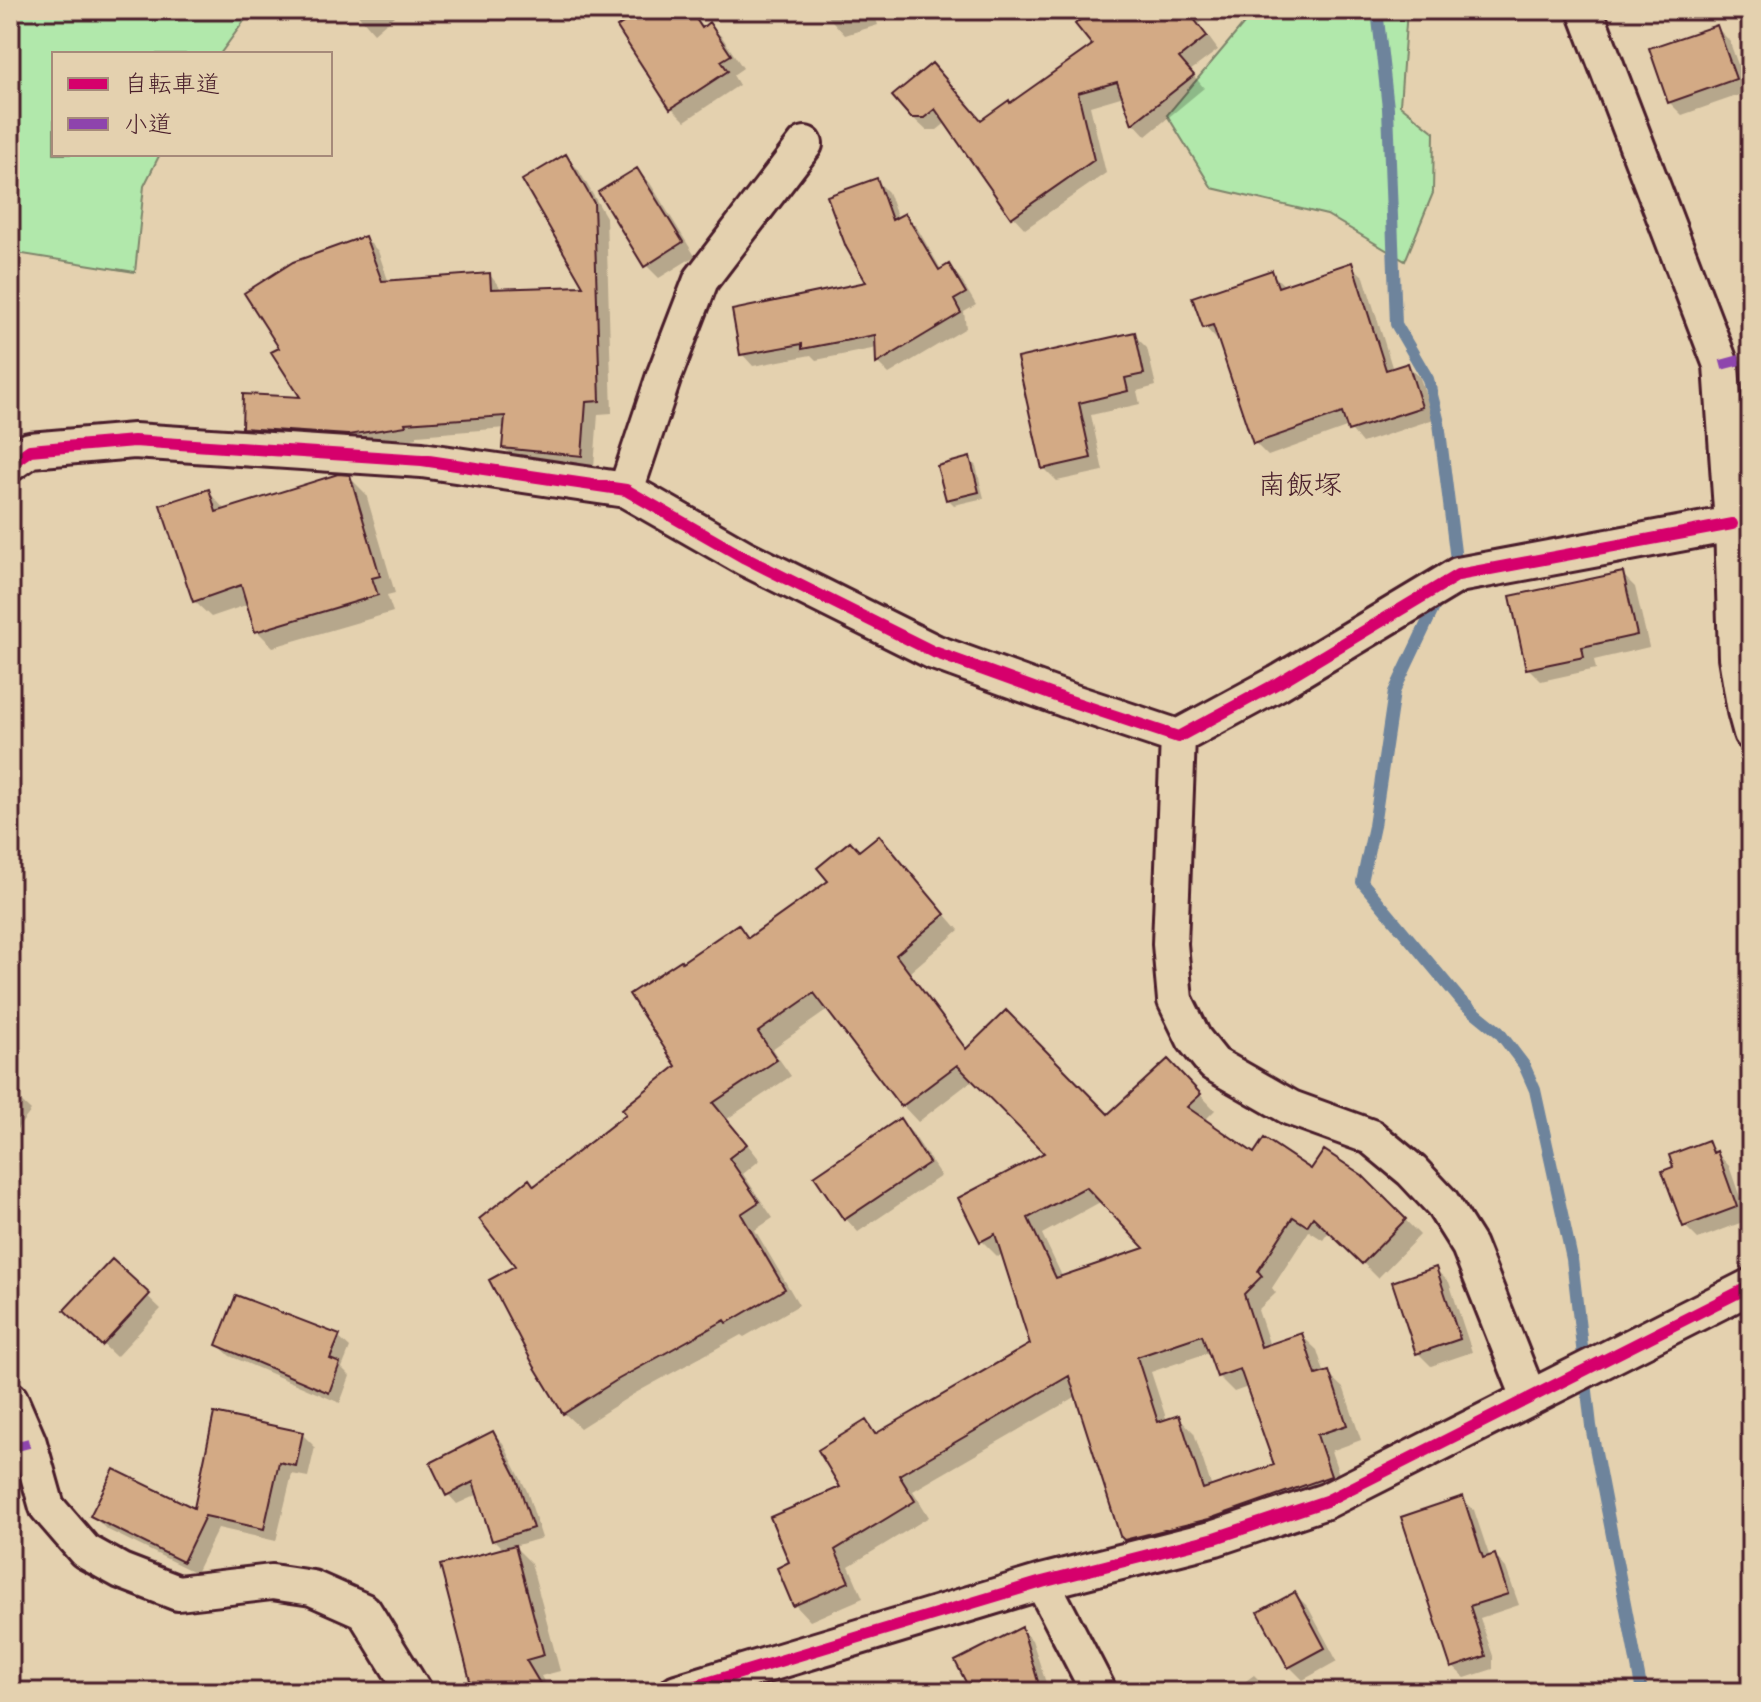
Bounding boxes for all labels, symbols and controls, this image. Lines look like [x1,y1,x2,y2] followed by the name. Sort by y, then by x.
[52,52,332,156] legend
[124,64,220,100] text: 自転車道
[124,104,172,140] text: 小道
[1258,461,1342,504] district label: 南飯塚

